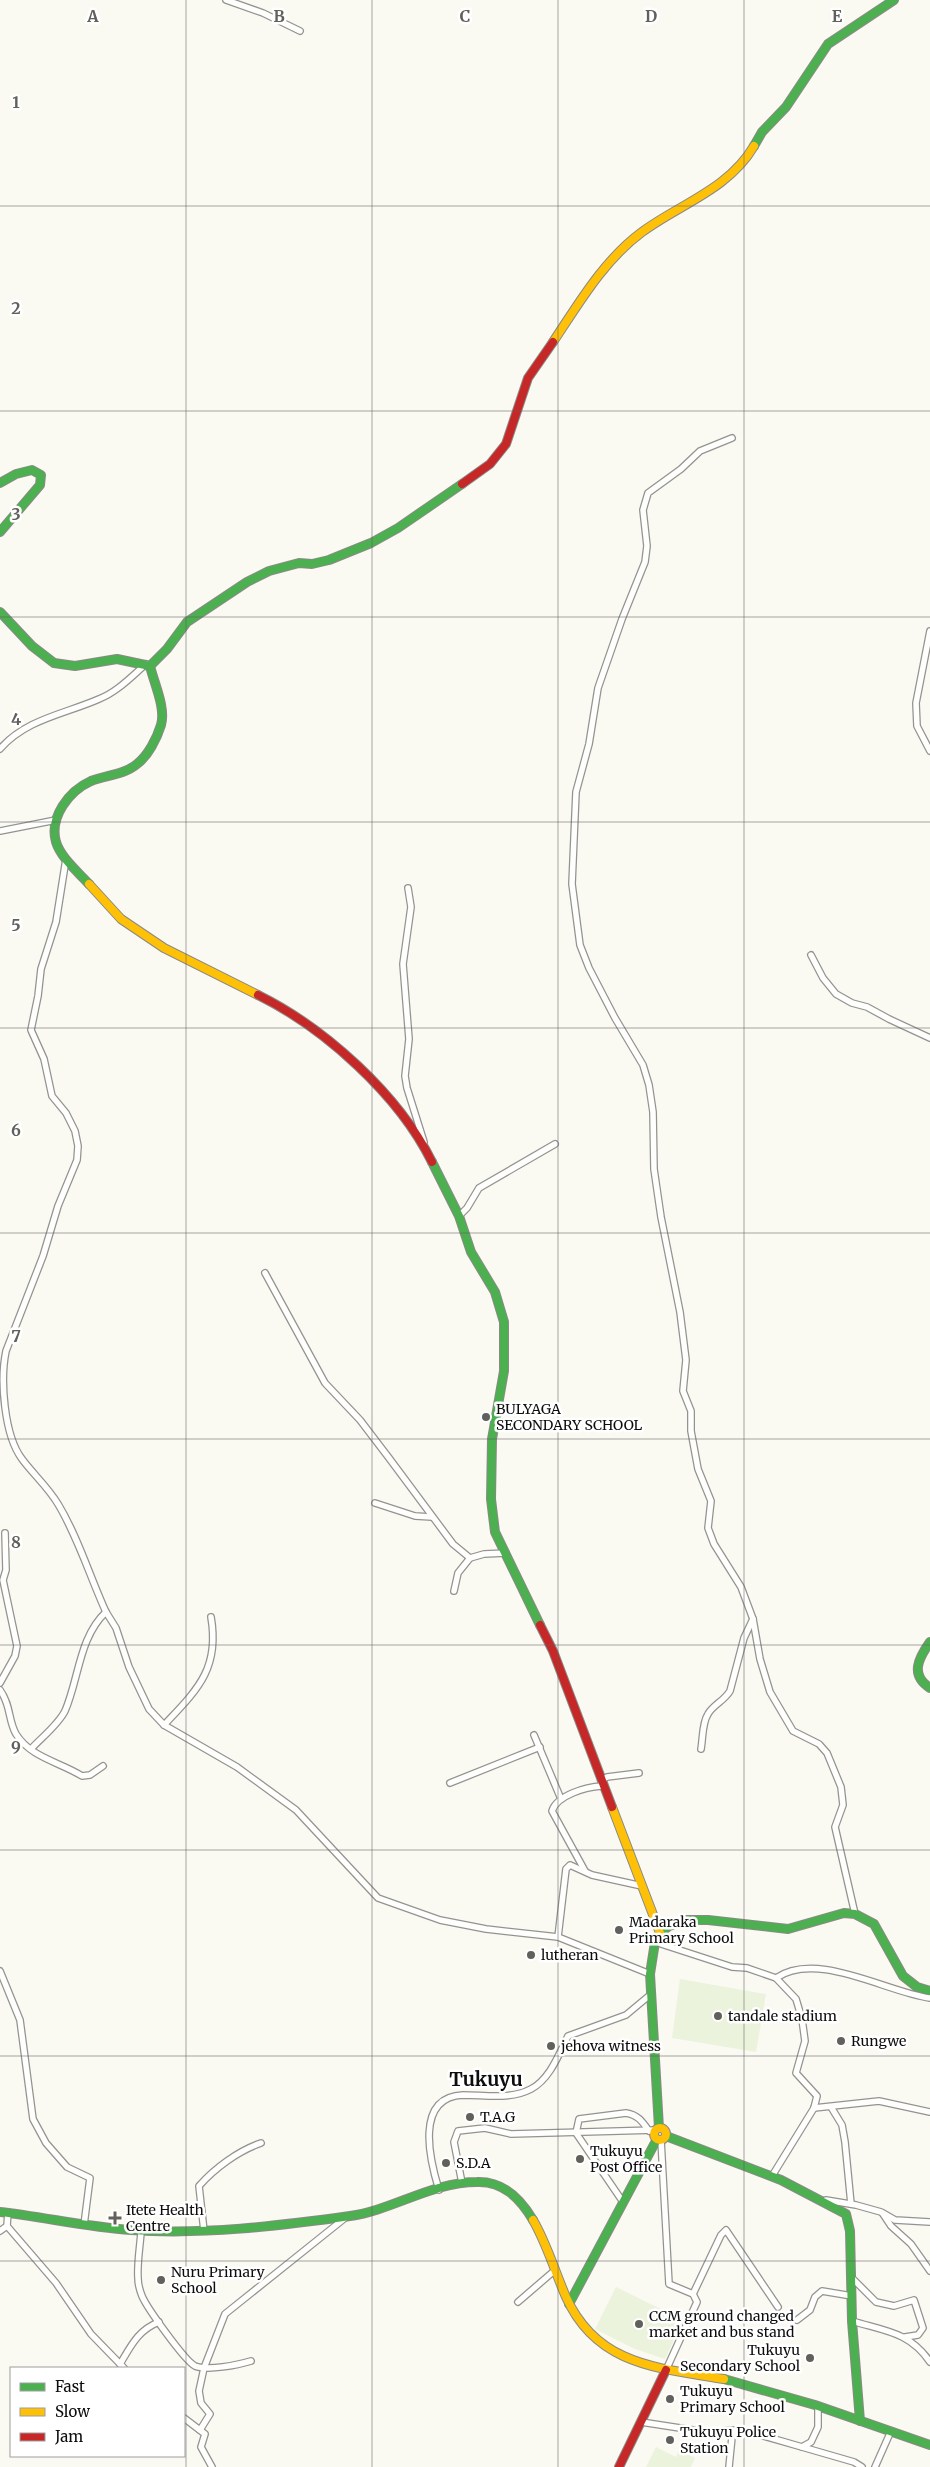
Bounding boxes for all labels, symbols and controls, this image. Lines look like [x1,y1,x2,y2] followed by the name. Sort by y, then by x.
[86,6,99,26] text: A
[273,6,285,26] text: B
[460,6,470,26] text: C
[645,6,657,26] text: D
[832,6,843,26] text: E
[12,92,20,112] text: 1
[11,298,21,318] text: 2
[11,504,21,524] text: 3
[11,709,21,729] text: 4
[11,915,21,935] text: 5
[11,1120,21,1140] text: 6
[11,1326,21,1346] text: 7
[496,1400,643,1434] place label: BULYAGA SECONDARY SCHOOL
[480,1411,492,1423] marker: BULYAGA SECONDARY SCHOOL
[11,1532,21,1552] text: 8
[11,1737,21,1757] text: 9
[629,1913,734,1947] place label: Madaraka Primary School
[613,1924,625,1936] marker: Madaraka Primary School
[541,1946,599,1964] place label: lutheran
[525,1949,537,1961] marker: lutheran
[728,2007,837,2025] place label: tandale stadium
[712,2010,724,2022] marker: tandale stadium
[851,2032,906,2050] place label: Rungwe
[835,2035,847,2047] marker: Rungwe
[560,2037,661,2055] place label: jehova witness
[545,2040,557,2052] marker: jehova witness
[449,2067,523,2091] district label: Tukuyu
[480,2108,515,2126] place label: T.A.G
[464,2111,476,2123] marker: T.A.G
[590,2142,662,2176] place label: Tukuyu Post Office
[574,2153,586,2165] marker: Tukuyu Post Office
[456,2154,491,2172] place label: S.D.A
[440,2157,452,2169] marker: S.D.A
[126,2201,204,2235] place label: Itete Health Centre
[108,2211,122,2225] marker: Itete Health Centre
[171,2263,265,2297] place label: Nuru Primary School
[155,2274,167,2286] marker: Nuru Primary School
[649,2307,795,2341] place label: CCM ground changed market and bus stand
[633,2318,645,2330] marker: CCM ground changed market and bus stand
[680,2341,801,2375] place label: Tukuyu Secondary School
[804,2352,816,2364] marker: Tukuyu Secondary School
[10,2367,185,2457] legend
[55,2377,85,2396] text: Fast
[680,2382,785,2416] place label: Tukuyu Primary School
[664,2393,676,2405] marker: Tukuyu Primary School
[55,2402,90,2421] text: Slow
[680,2423,776,2457] place label: Tukuyu Police Station
[54,2427,83,2446] text: Jam
[664,2434,676,2446] marker: Tukuyu Police Station

